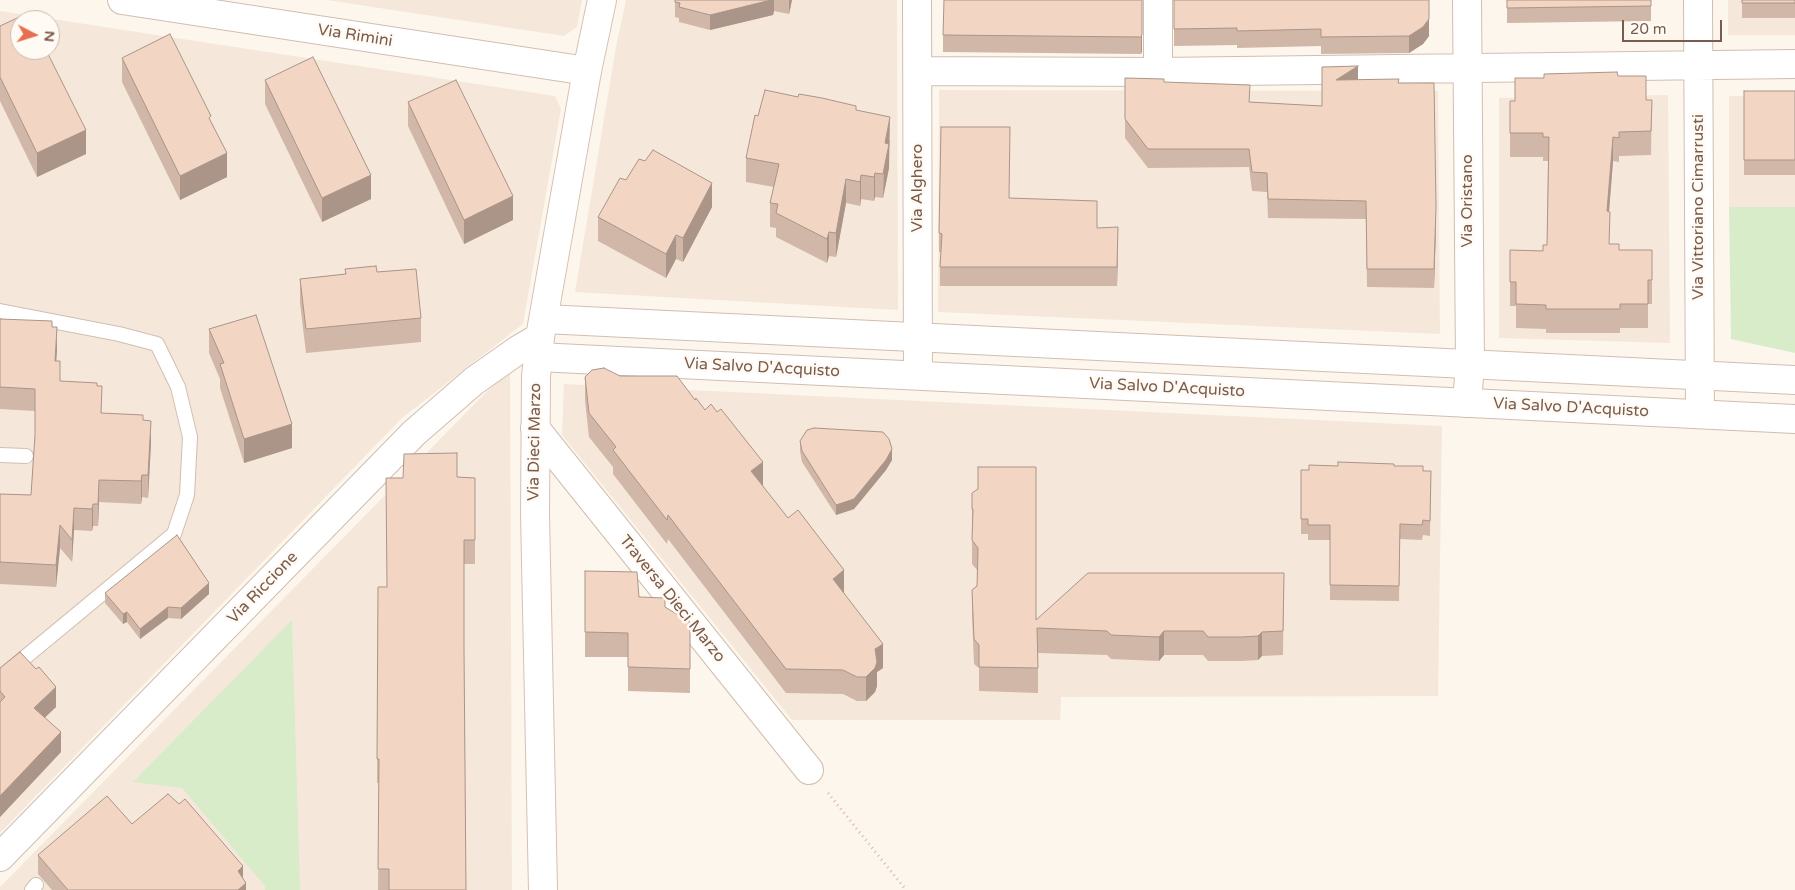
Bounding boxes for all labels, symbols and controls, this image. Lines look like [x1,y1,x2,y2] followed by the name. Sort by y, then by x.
[10,10,60,60] north arrow
[1625,10,1725,42] scale bar
[1630,20,1667,38] text: 20 m
[316,21,394,51] street label: Via Rimini
[40,30,58,43] text: N
[1689,114,1709,300] street label: Via Vittoriano Cimarrusti
[908,144,928,232] street label: Via Alghero
[1458,154,1478,248] street label: Via Oristano
[684,354,840,382] street label: Via Salvo D'Acquisto
[1089,374,1245,402] street label: Via Salvo D'Acquisto
[524,383,546,501] street label: Via Dieci Marzo
[1493,394,1649,422] street label: Via Salvo D'Acquisto
[615,532,729,666] street label: Traversa Dieci Marzo
[224,548,302,628] street label: Via Riccione

